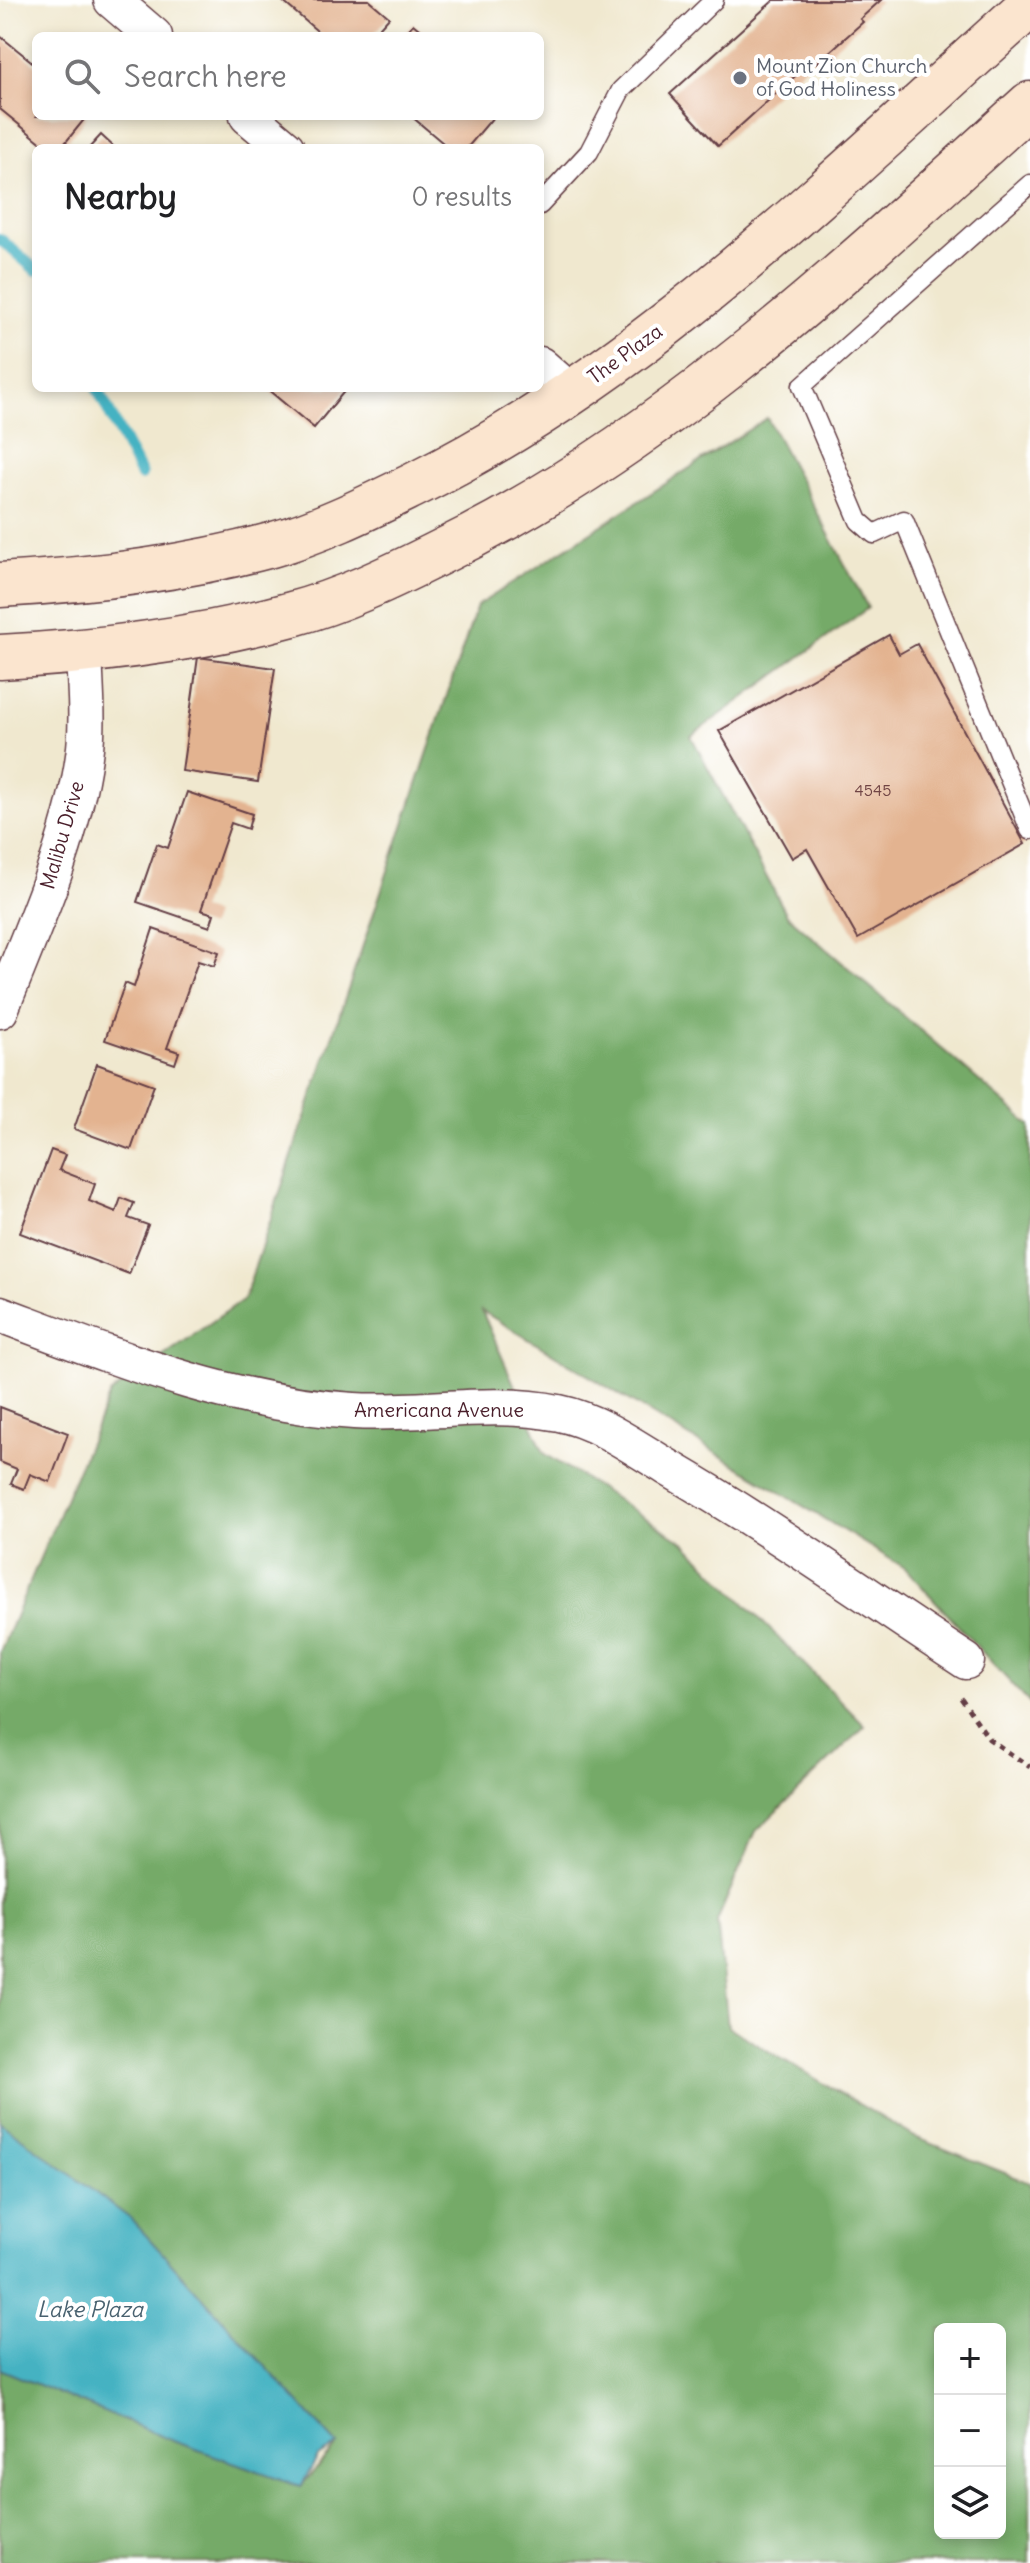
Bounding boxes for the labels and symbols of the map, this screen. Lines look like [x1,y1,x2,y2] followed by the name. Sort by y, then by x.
[756,53,927,101] place label: Mount Zion Church of God Holiness
[731,69,749,87] marker: Mount Zion Church of God Holiness
[582,318,667,389] street label: The Plaza
[34,778,89,892] street label: Malibu Drive
[855,780,891,800] house number: 4545
[354,1397,524,1422] street label: Americana Avenue
[37,2295,145,2323] water label: Lake Plaza

